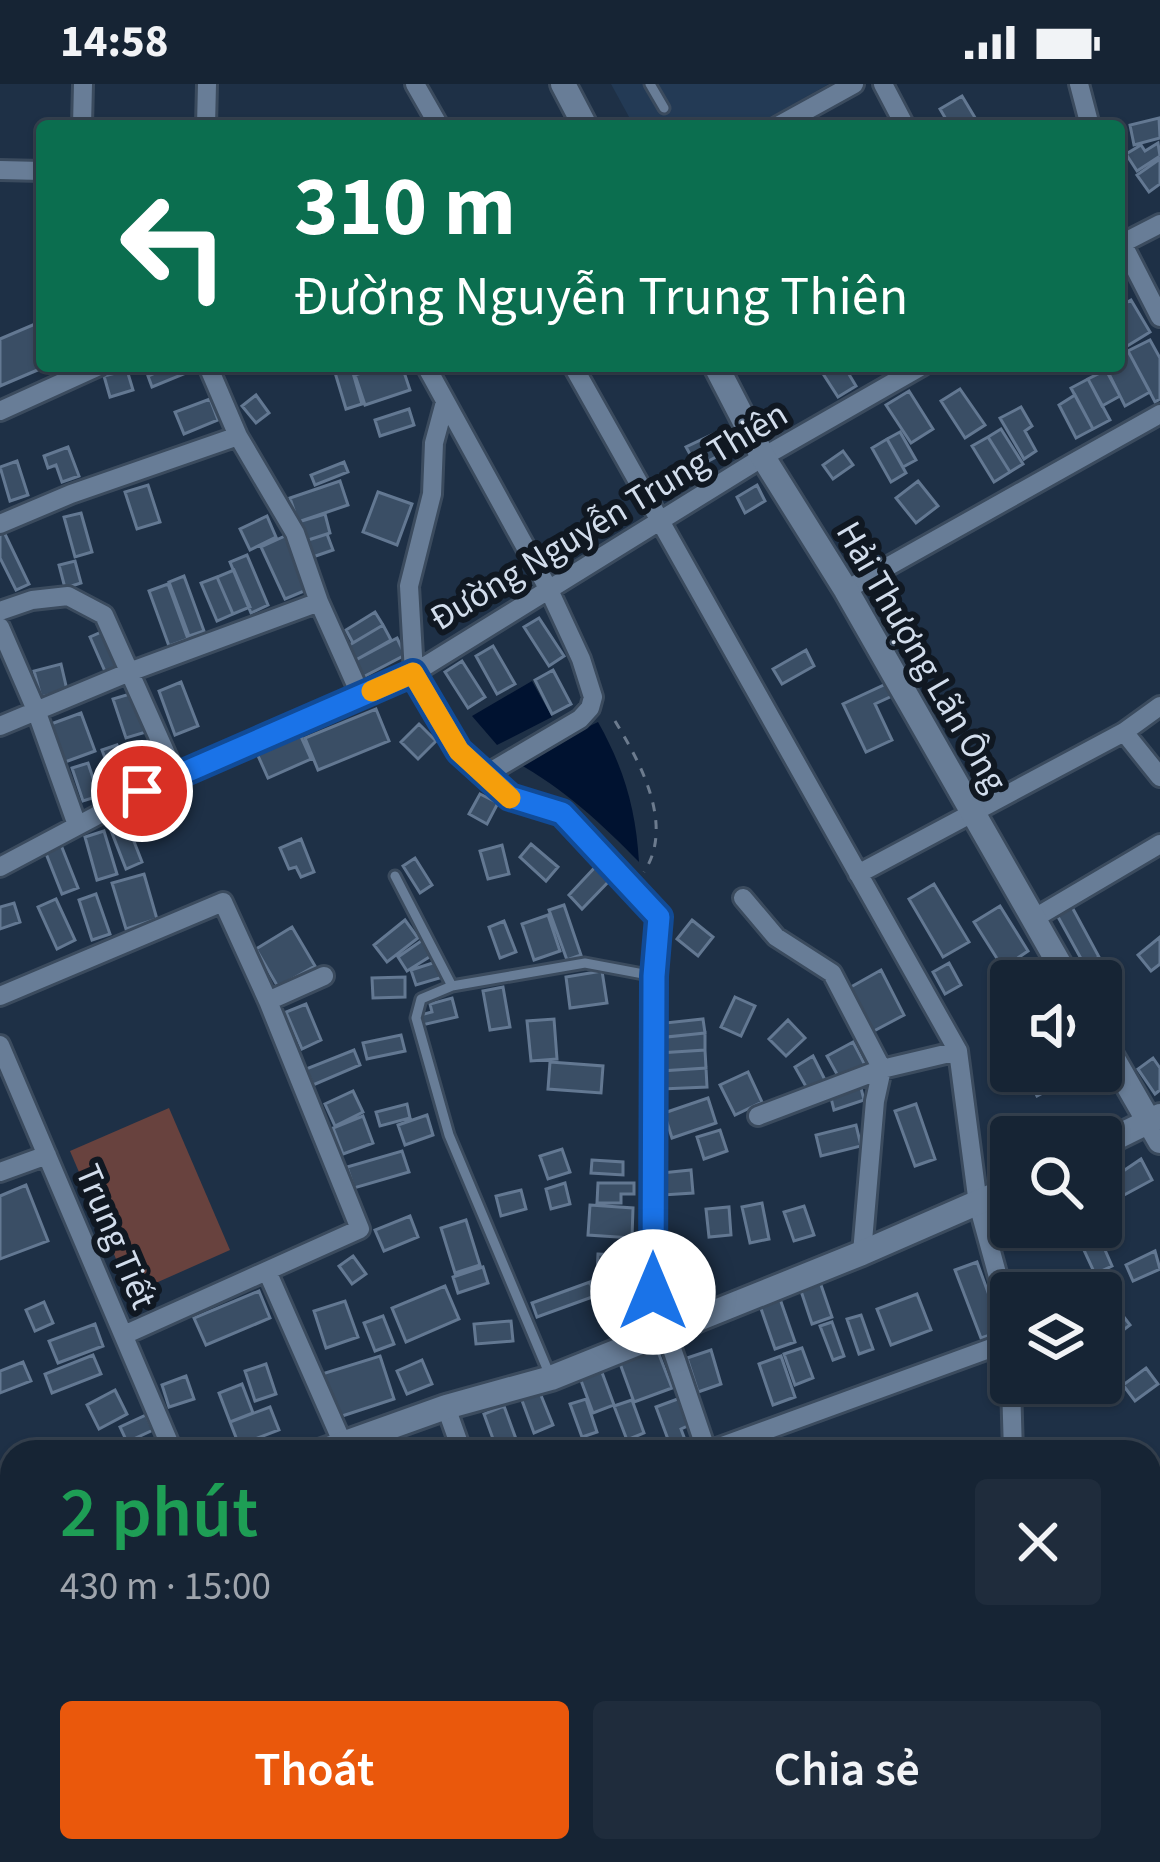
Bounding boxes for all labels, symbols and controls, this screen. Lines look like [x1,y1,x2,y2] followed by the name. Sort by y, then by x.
[60,10,169,74] text: 14:58
[294,148,516,268] text: 310 m
[96,168,252,324] icon: left
[294,259,908,336] text: Đường Nguyễn Trung Thiên
[420,389,797,644] street label: Đường Nguyễn Trung Thiên
[823,512,1020,802] street label: Hải Thượng Lãn Ông
[91,740,193,842] pin
[109,758,175,824] icon: arrive
[990,960,1122,1404] map controls
[990,960,1122,1092] button: sound
[990,1116,1122,1248] button: search
[62,1156,169,1317] street label: Trung Tiết
[590,1229,716,1355] position arrow
[990,1272,1122,1404] button: layers
[60,1462,258,1565] text: 2 phút
[975,1479,1101,1605] button: close
[60,1559,271,1615] text: 430 m · 15:00
[60,1701,569,1839] button: Thoát
[593,1701,1101,1839] button: Chia sẻ

